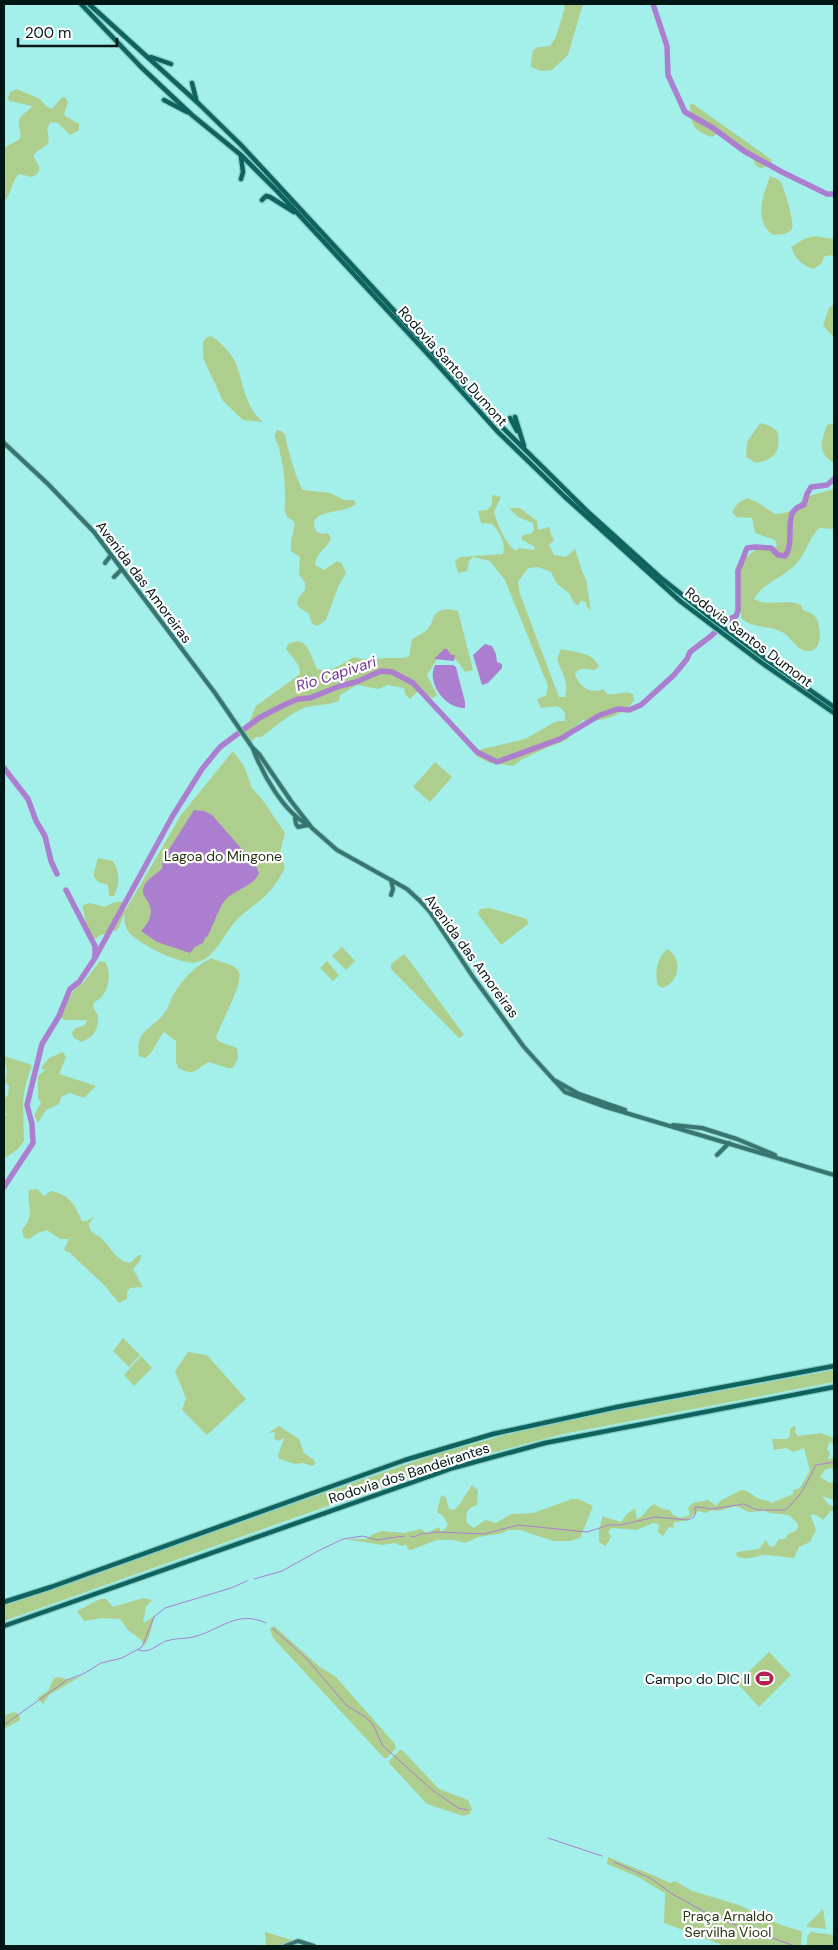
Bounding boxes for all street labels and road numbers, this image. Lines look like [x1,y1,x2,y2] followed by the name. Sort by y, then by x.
[394,302,512,430] street label: Rodovia Santos Dumont
[92,517,196,647] street label: Avenida das Amoreiras
[682,583,816,691] street label: Rodovia Santos Dumont
[421,891,523,1021] street label: Avenida das Amoreiras
[326,1438,492,1508] street label: Rodovia dos Bandeirantes

